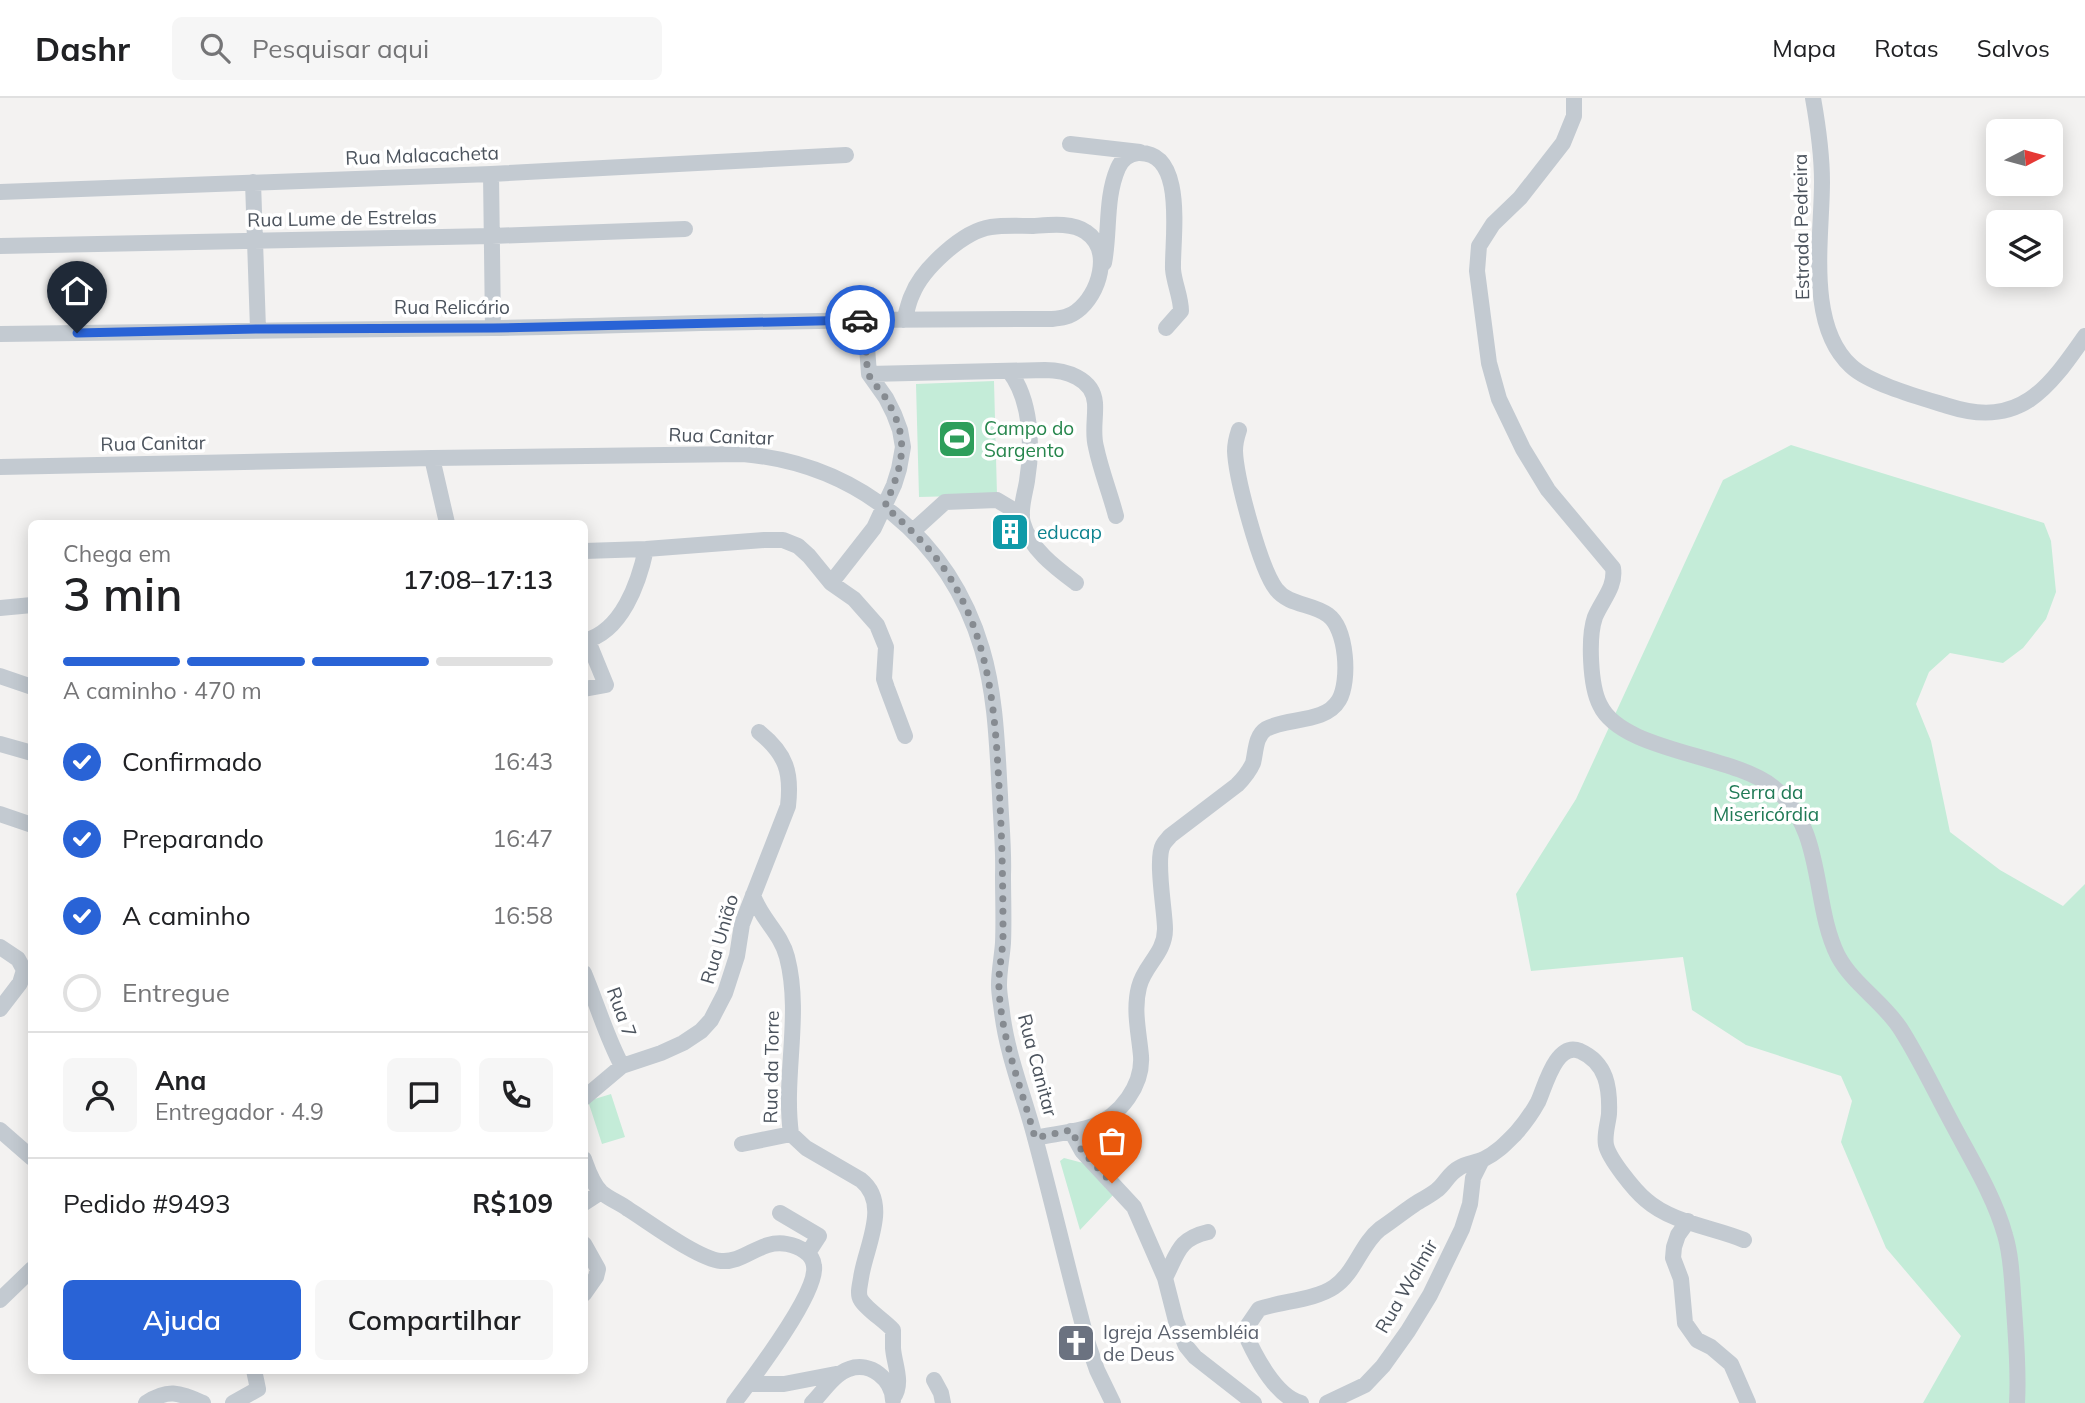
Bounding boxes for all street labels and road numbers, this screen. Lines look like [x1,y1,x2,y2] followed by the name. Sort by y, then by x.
[345,140,499,170] street label: Rua Malacacheta
[1788,154,1814,300] street label: Estrada Pedreira
[247,204,437,232] street label: Rua Lume de Estrelas
[394,295,510,319] street label: Rua Relicário
[668,422,774,450] street label: Rua Canitar
[100,430,206,456] street label: Rua Canitar
[695,891,743,987] street label: Rua União
[602,984,642,1040] street label: Rua 7
[758,1010,784,1124] street label: Rua da Torre
[1013,1011,1063,1119] street label: Rua Canitar
[1369,1235,1443,1337] street label: Rua Walmir

